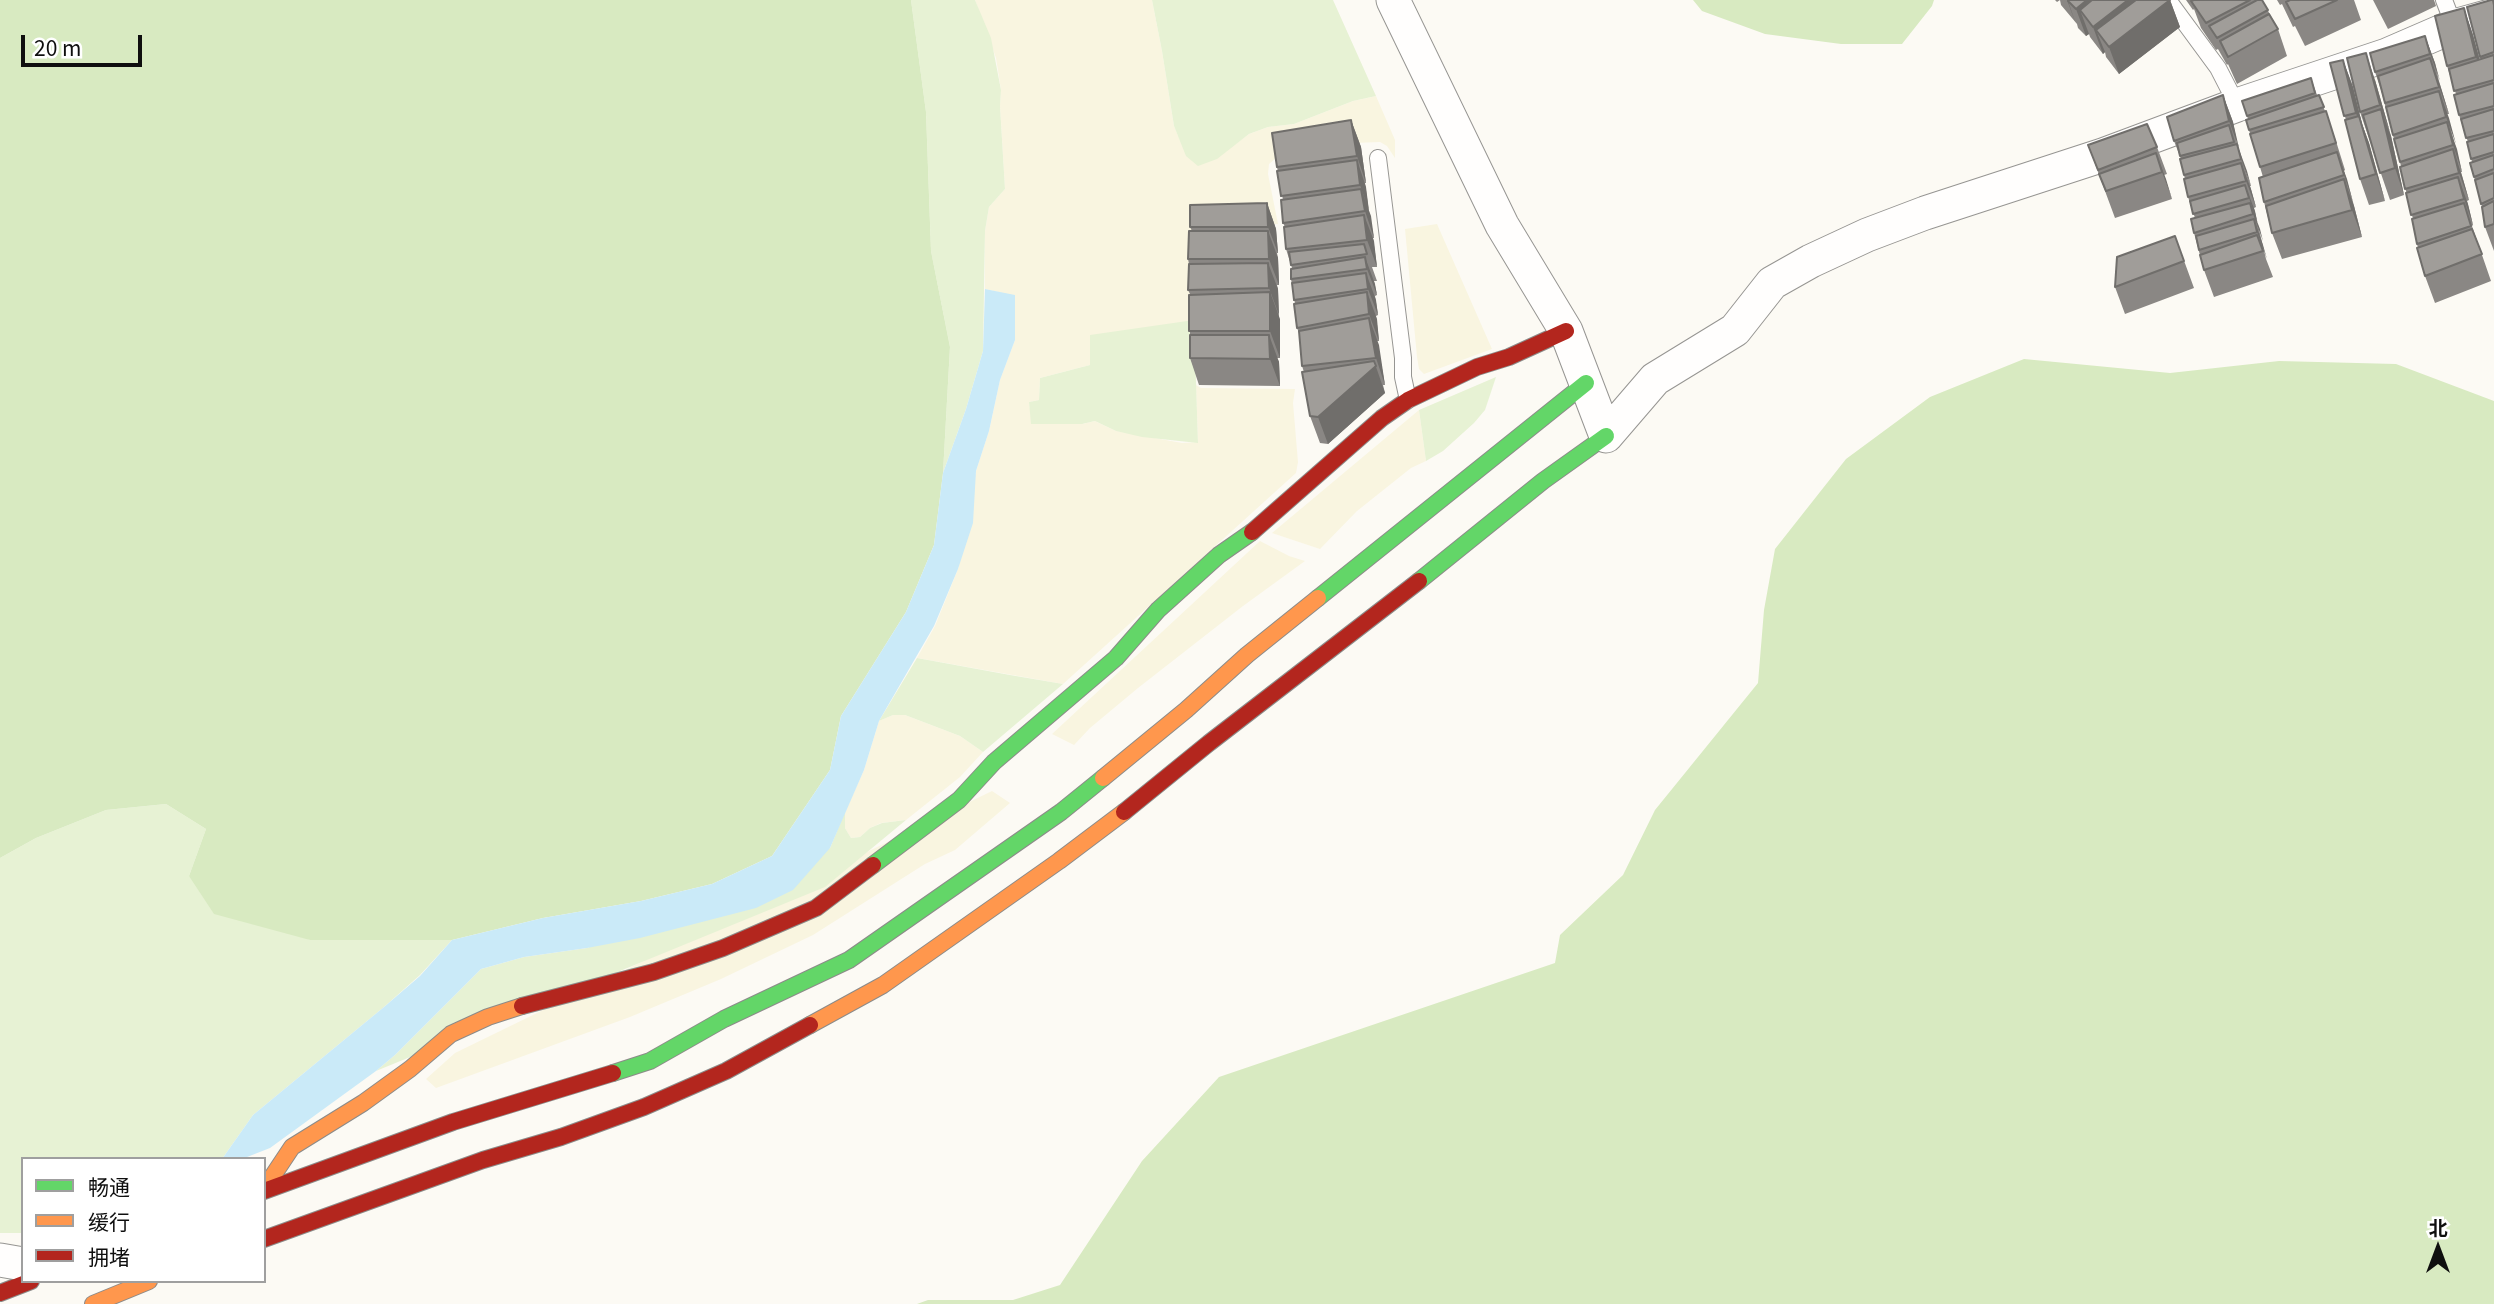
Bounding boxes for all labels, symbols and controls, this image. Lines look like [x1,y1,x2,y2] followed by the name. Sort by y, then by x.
[24,21,145,65] scale bar
[34,32,81,62] text: 20 m
[21,1157,266,1283] legend
[88,1171,130,1201] text: 畅通
[88,1206,130,1236] text: 缓行
[2403,1213,2473,1283] north arrow
[2428,1213,2448,1240] text: 北
[88,1241,130,1271] text: 拥堵

